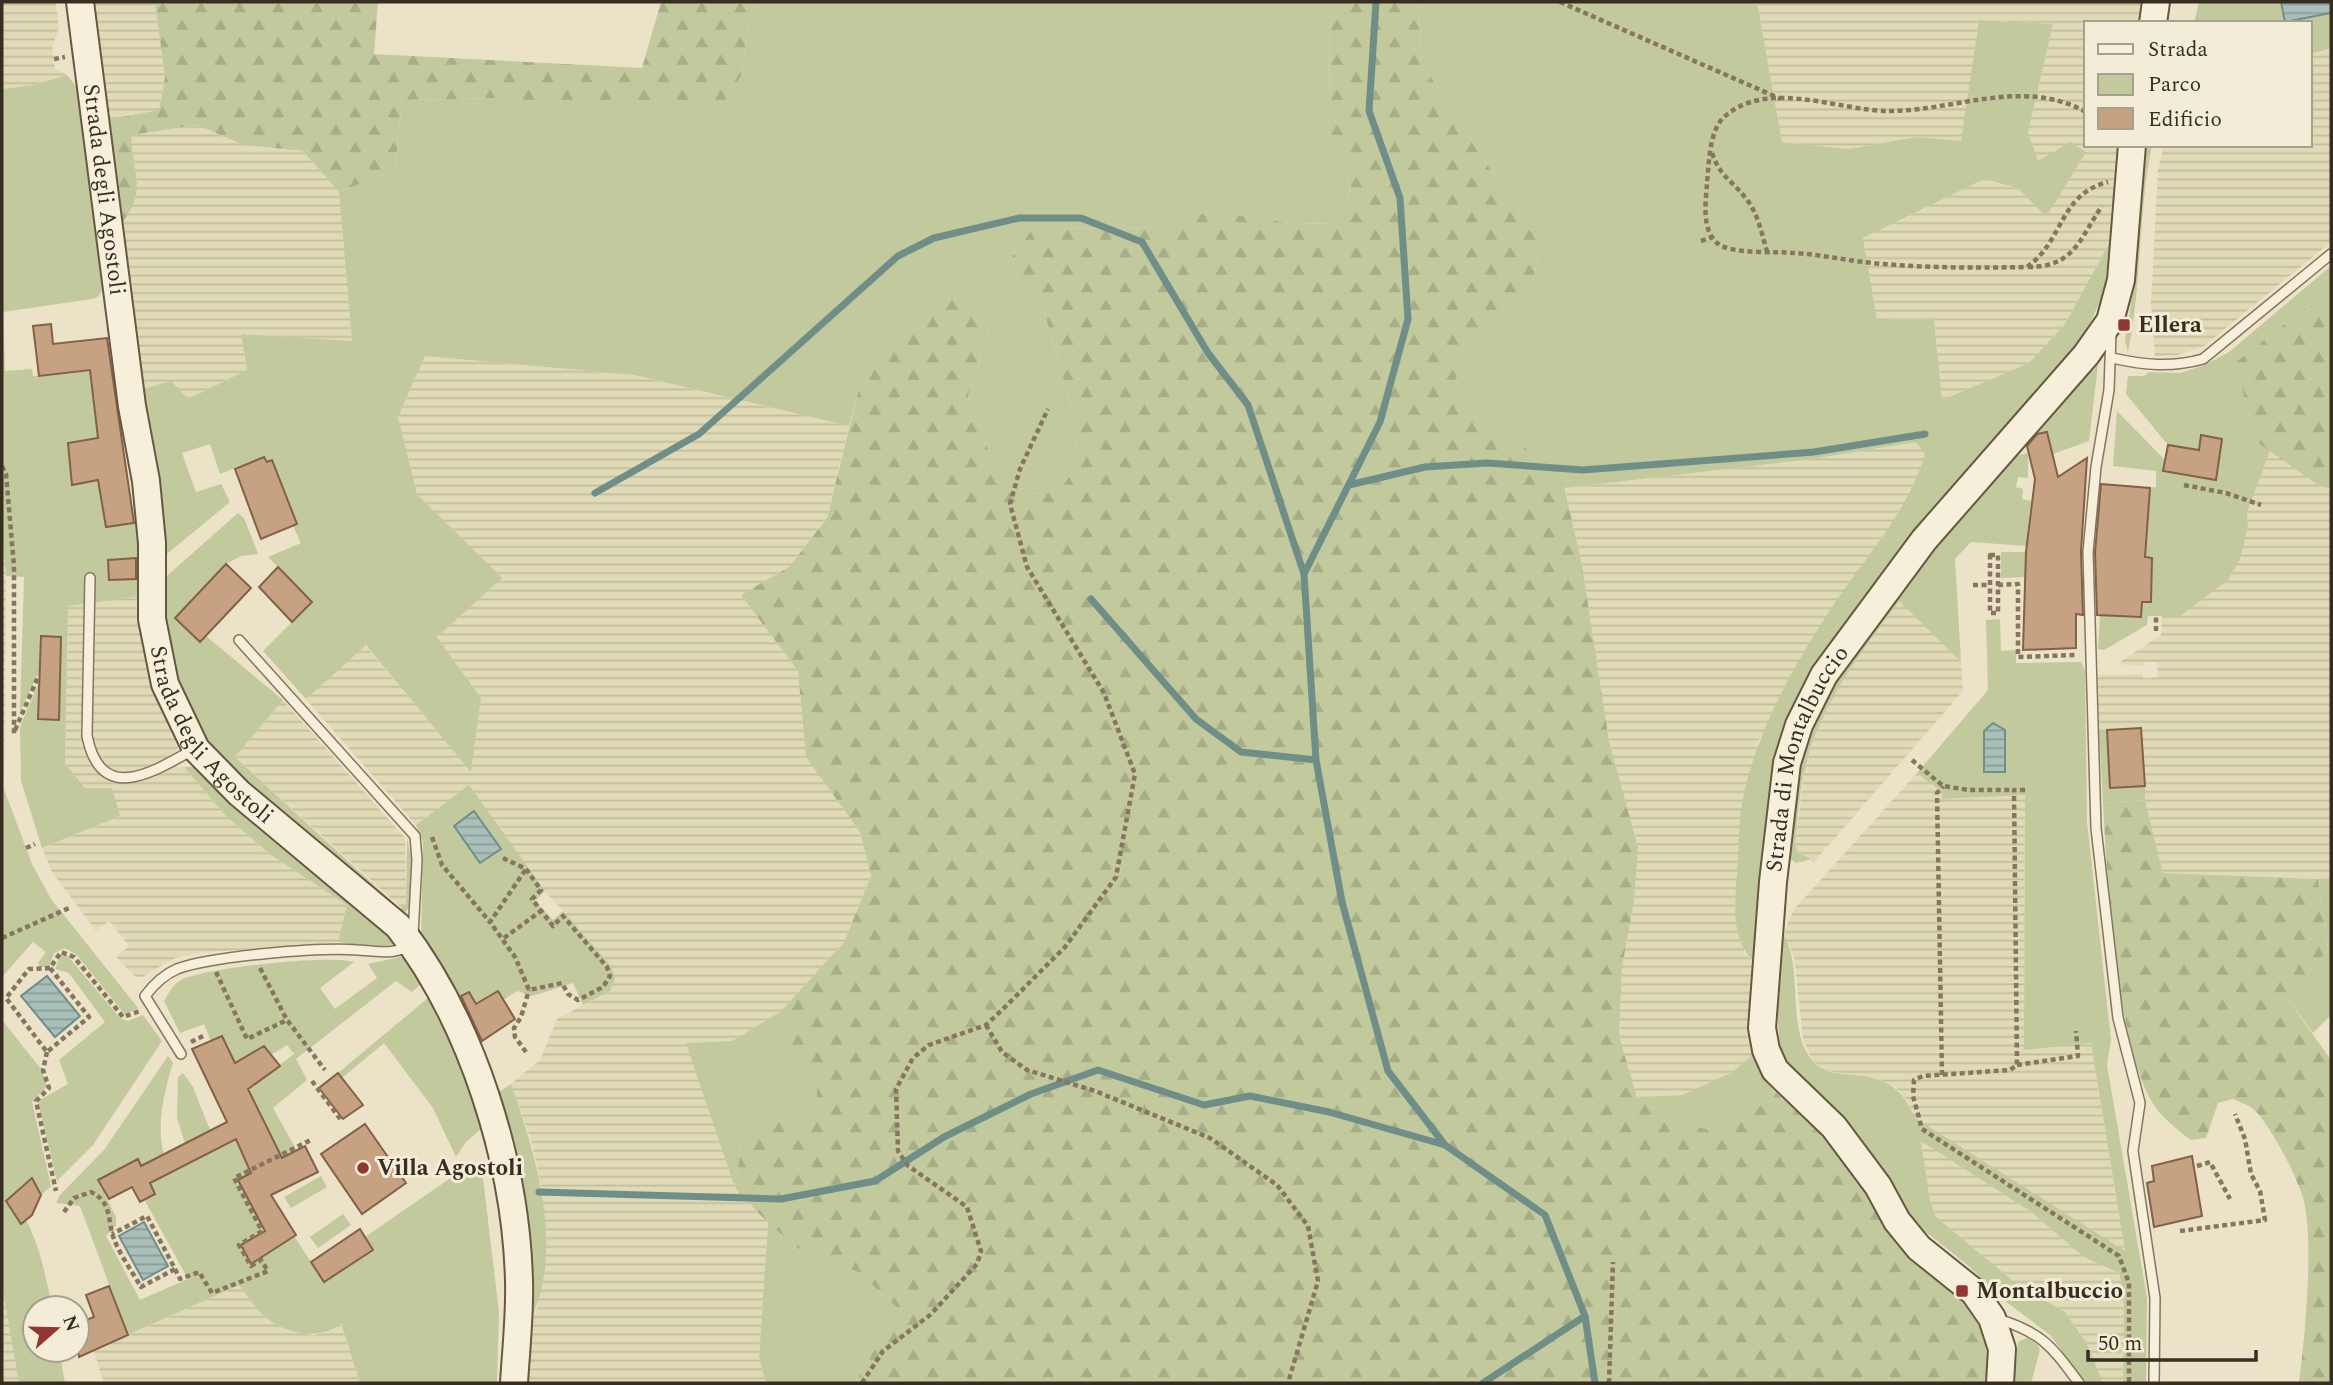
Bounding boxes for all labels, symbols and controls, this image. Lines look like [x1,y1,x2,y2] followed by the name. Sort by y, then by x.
[2084,21,2312,147] legend
[2148,34,2209,66] text: Strada
[2148,69,2201,101] text: Parco
[73,82,135,297] street label: Strada degli Agostoli
[2148,104,2222,136] text: Edificio
[2138,308,2202,343] place label: Ellera
[2116,317,2132,333] marker: Ellera
[1757,638,1858,874] street label: Strada di Montalbuccio
[140,643,282,833] street label: Strada degli Agostoli
[377,1151,523,1186] place label: Villa Agostoli
[355,1160,371,1176] marker: Villa Agostoli
[1976,1274,2123,1309] place label: Montalbuccio
[1954,1283,1970,1299] marker: Montalbuccio
[21,1294,91,1364] north arrow
[54,1311,87,1336] text: N
[2088,1318,2256,1362] scale bar
[2098,1328,2142,1360] text: 50 m

